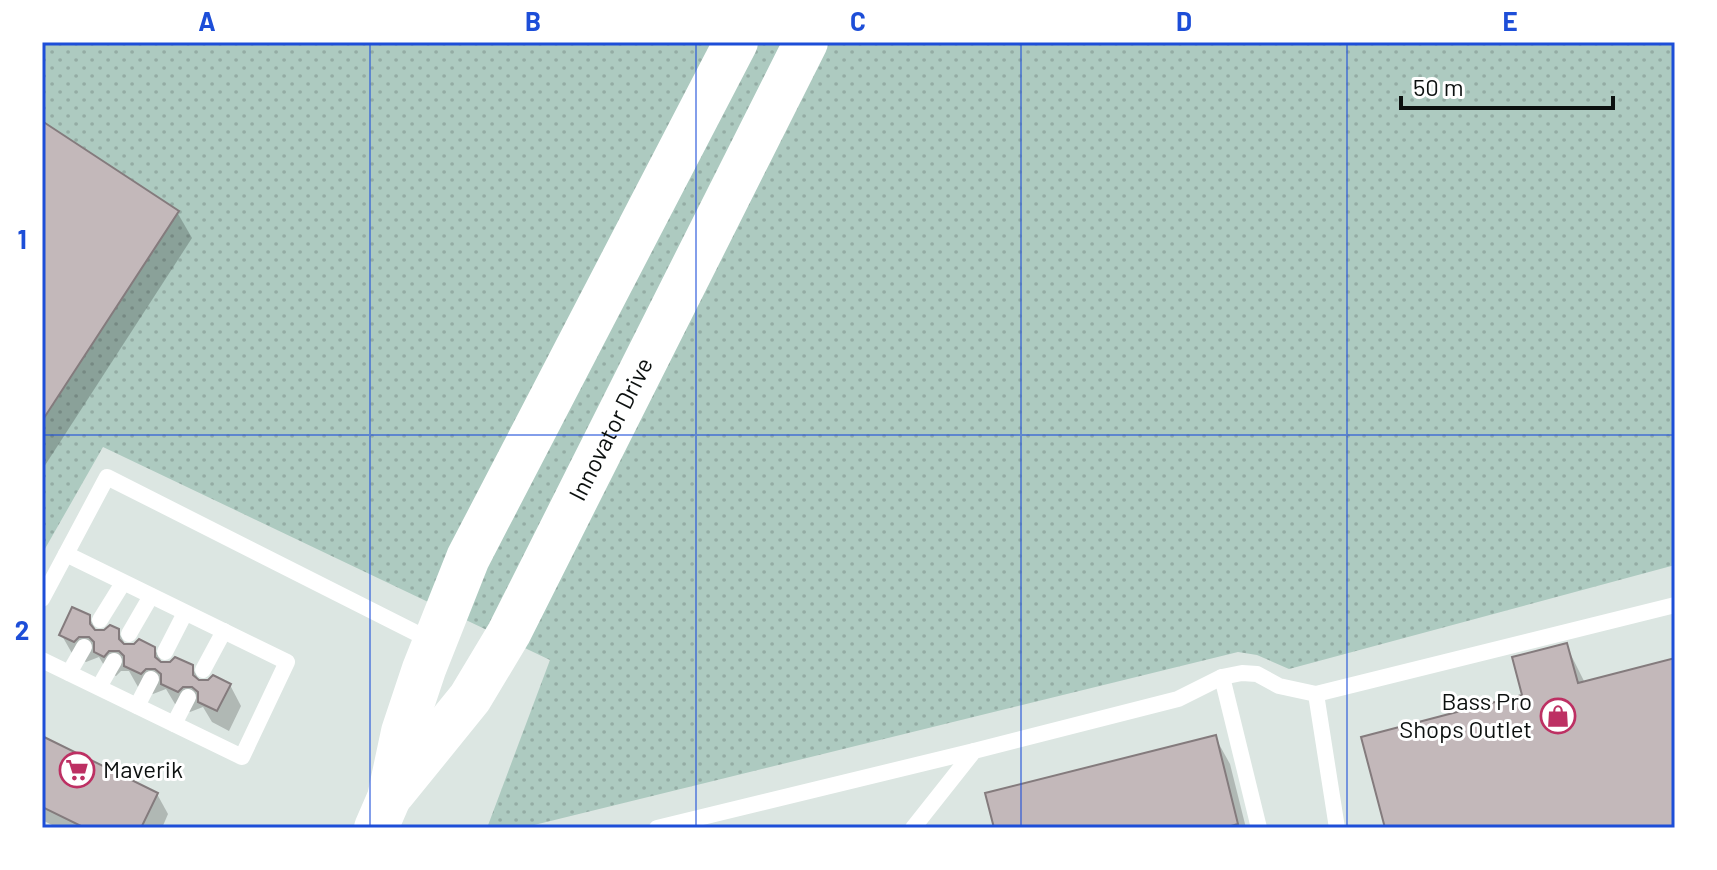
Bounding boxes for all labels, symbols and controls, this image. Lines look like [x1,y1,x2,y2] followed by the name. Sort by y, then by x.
[198,5,216,36] text: A
[525,5,541,36] text: B
[850,5,866,36] text: C
[1176,5,1192,36] text: D
[1502,5,1518,36] text: E
[1401,60,1613,110] scale bar
[1413,72,1464,101] text: 50 m
[17,223,27,254] text: 1
[562,352,658,505] street label: Innovator Drive
[15,614,29,645] text: 2
[1399,686,1532,743] place label: Bass Pro Shops Outlet
[1539,697,1577,735] shop icon: Bass Pro Shops Outlet
[58,751,96,789] supermarket icon: Maverik
[103,754,183,783] place label: Maverik

